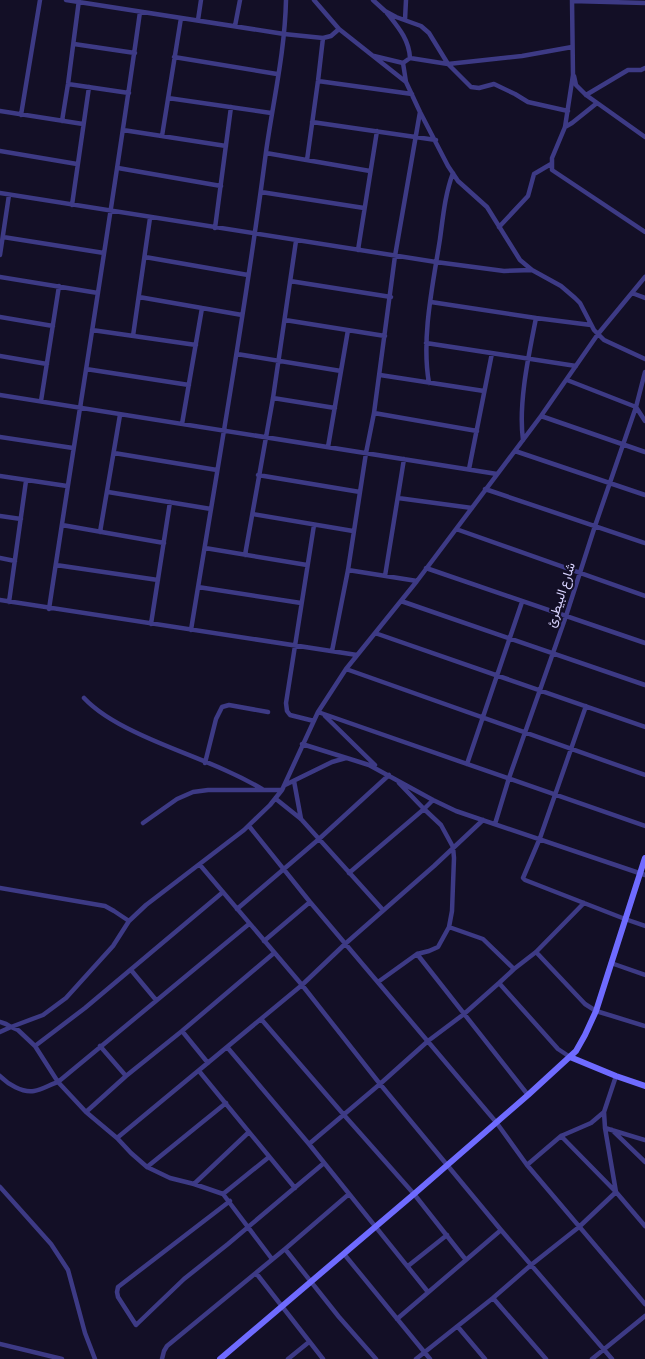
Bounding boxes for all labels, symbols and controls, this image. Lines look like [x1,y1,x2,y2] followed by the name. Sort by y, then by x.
[543,561,580,630] street label: شارع البيطرئ

